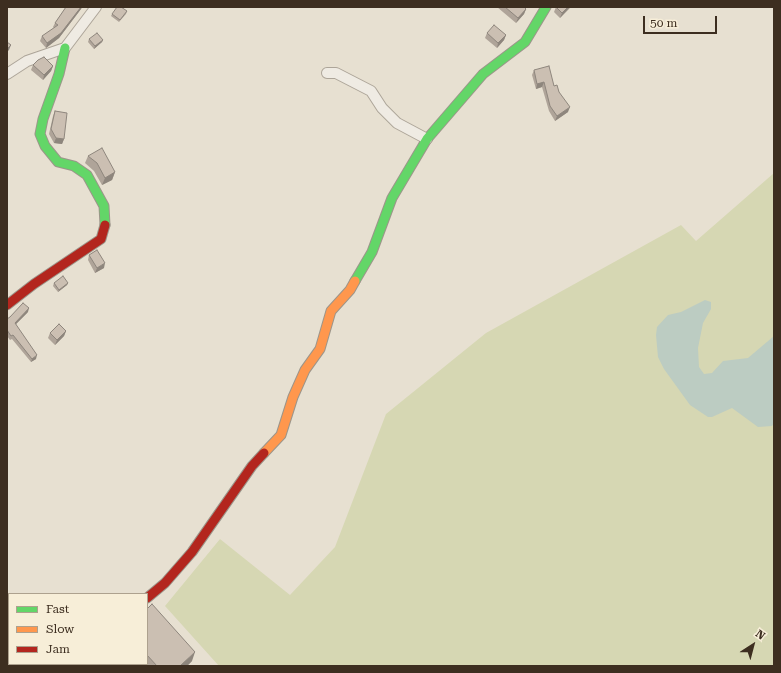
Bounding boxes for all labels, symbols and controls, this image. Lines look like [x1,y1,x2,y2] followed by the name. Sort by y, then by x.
[645,8,719,34] scale bar
[650,16,677,30] text: 50 m
[8,593,148,665] legend
[46,602,69,616] text: Fast
[46,622,74,636] text: Slow
[733,625,773,665] north arrow
[753,627,768,643] text: N
[46,642,70,656] text: Jam

